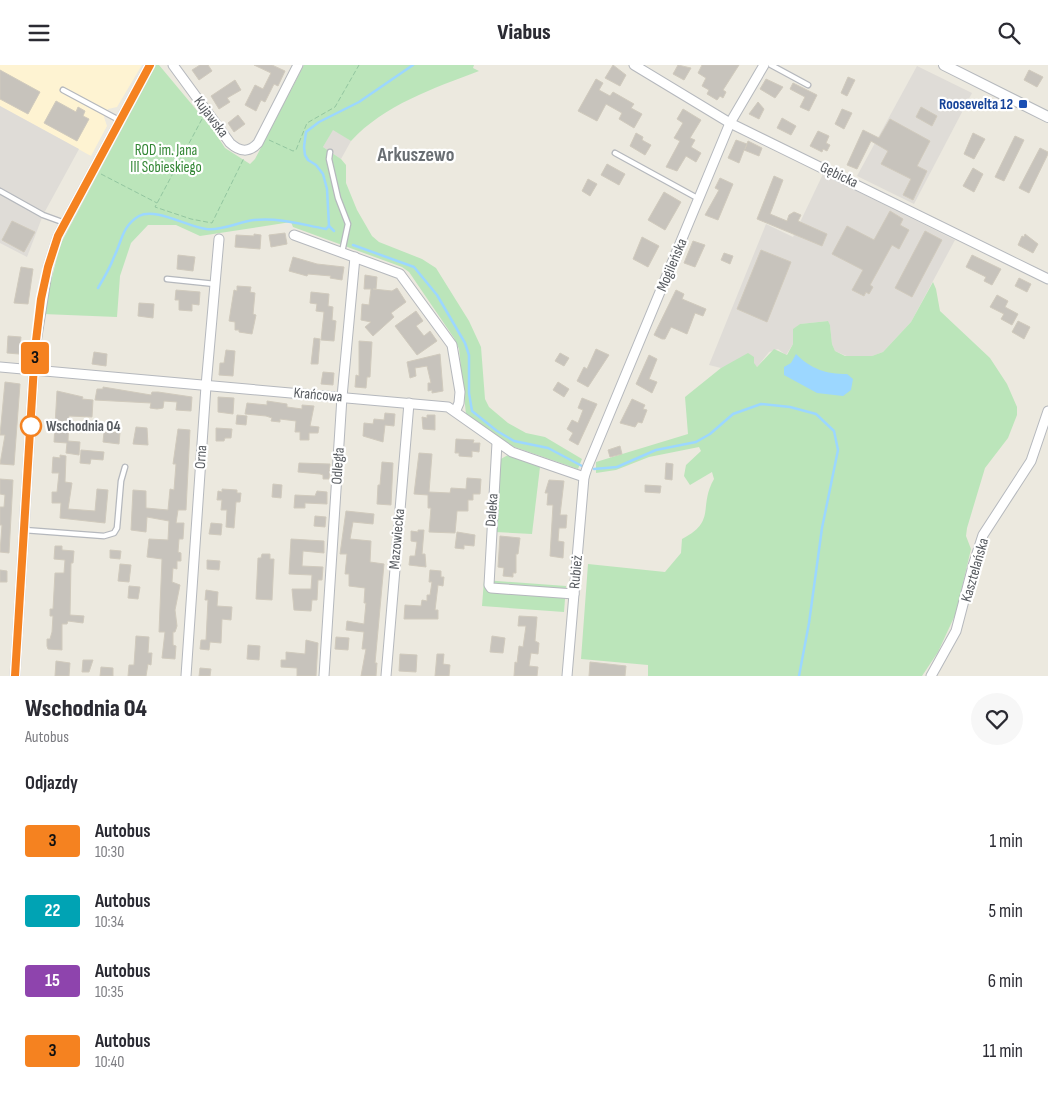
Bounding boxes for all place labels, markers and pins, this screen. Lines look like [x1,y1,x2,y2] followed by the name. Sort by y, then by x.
[939,95,1013,114] place label: Roosevelta 12
[1017,98,1029,110] marker: Roosevelta 12
[20,415,42,437] marker: Wschodnia 04
[46,417,120,436] place label: Wschodnia 04

